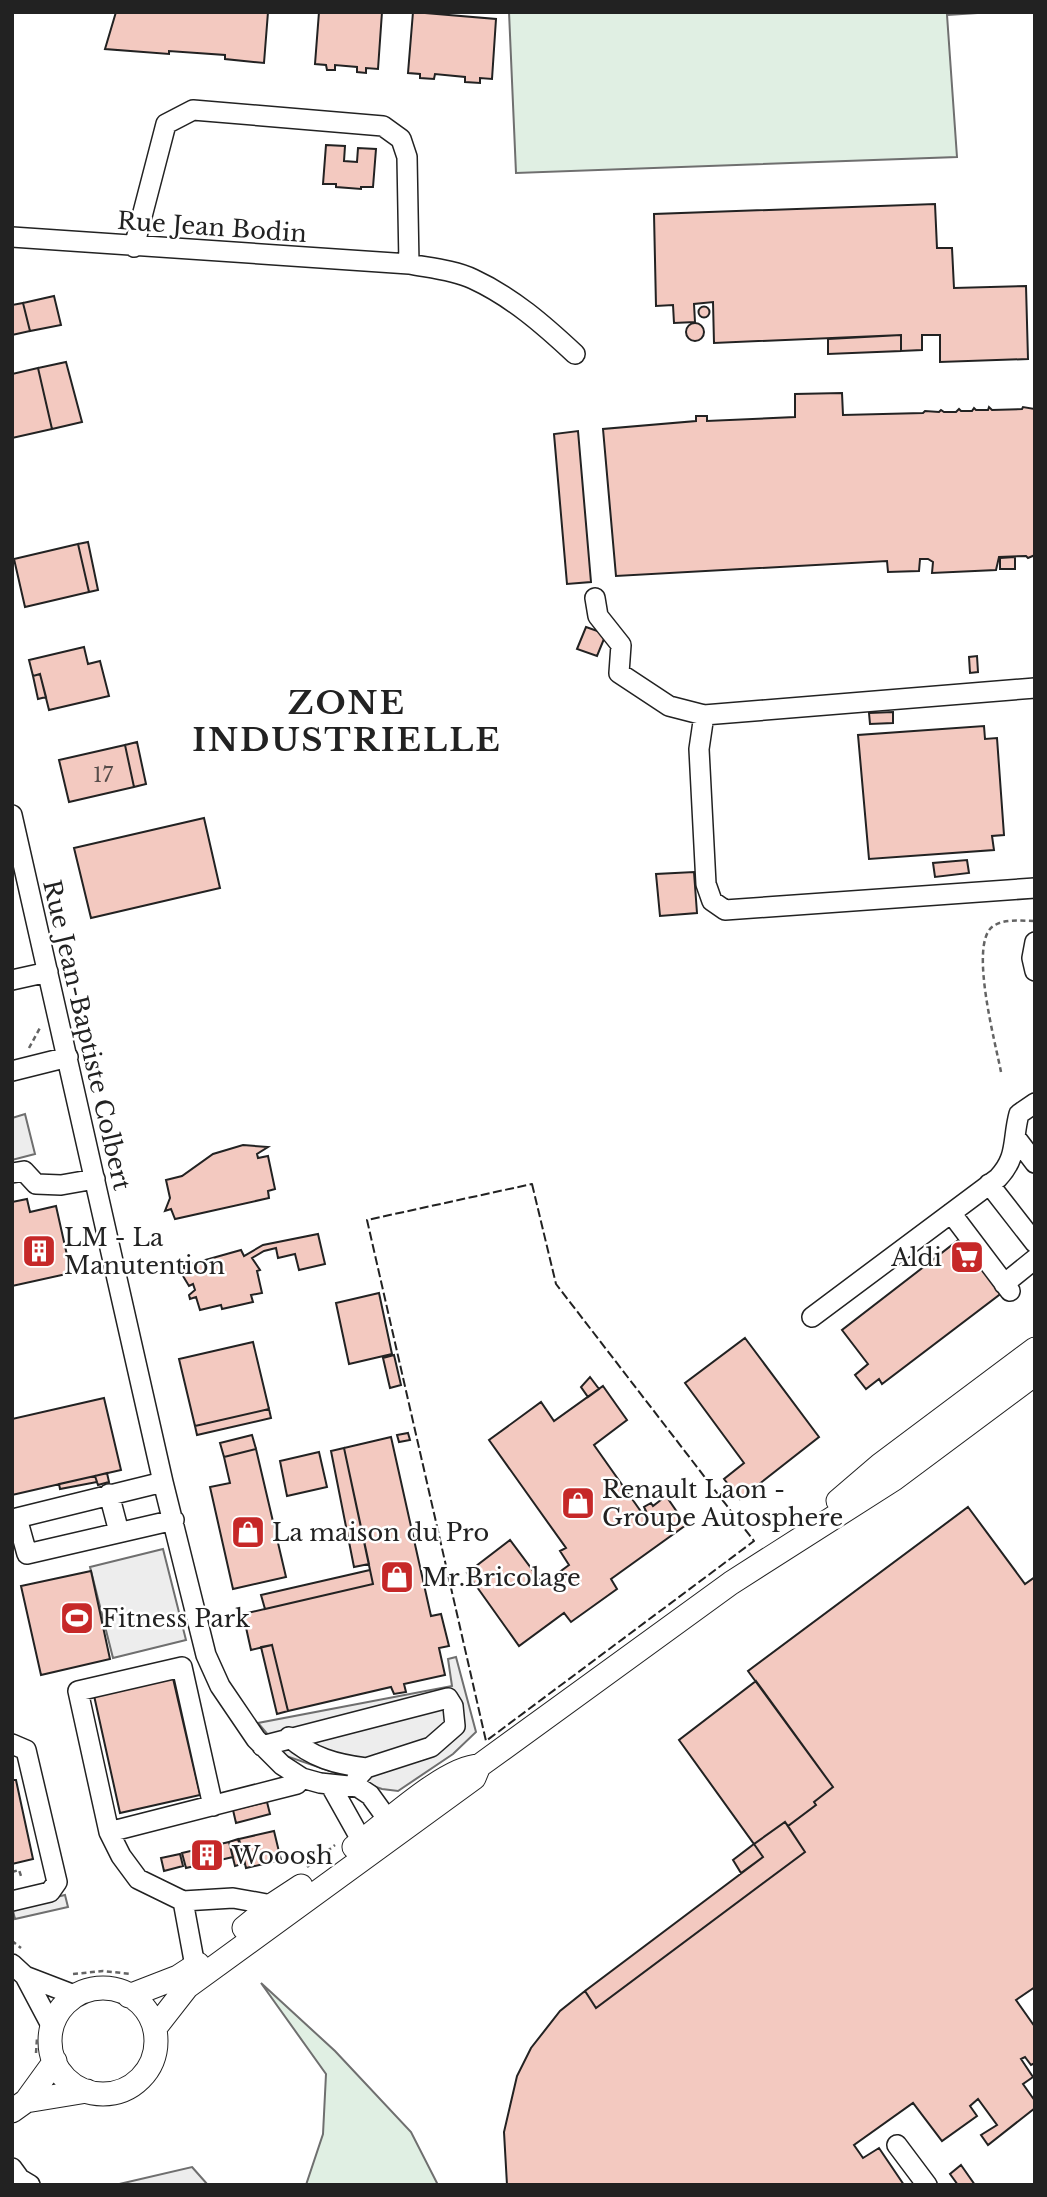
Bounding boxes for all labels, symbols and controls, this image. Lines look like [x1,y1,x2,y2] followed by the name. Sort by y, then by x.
[116,206,308,248] street label: Rue Jean Bodin
[192,683,502,760] district label: ZONE INDUSTRIELLE
[93,762,113,788] house number: 17
[37,877,137,1193] street label: Rue Jean-Baptiste Colbert
[64,1223,225,1280] place label: LM - La Manutention
[20,1232,58,1270] building icon: LM - La Manutention
[948,1238,986,1276] supermarket icon: Aldi
[890,1243,942,1272] place label: Aldi
[602,1475,843,1532] place label: Renault Laon - Groupe Autosphere
[559,1484,597,1522] shop icon: Renault Laon - Groupe Autosphere
[229,1513,267,1551] shop icon: La maison du Pro
[272,1518,489,1547] place label: La maison du Pro
[378,1558,416,1596] shop icon: Mr.Bricolage
[422,1563,581,1592] place label: Mr.Bricolage
[58,1599,96,1637] sports icon: Fitness Park
[102,1604,250,1633] place label: Fitness Park
[188,1836,226,1874] building icon: Wooosh
[231,1841,333,1870] place label: Wooosh

